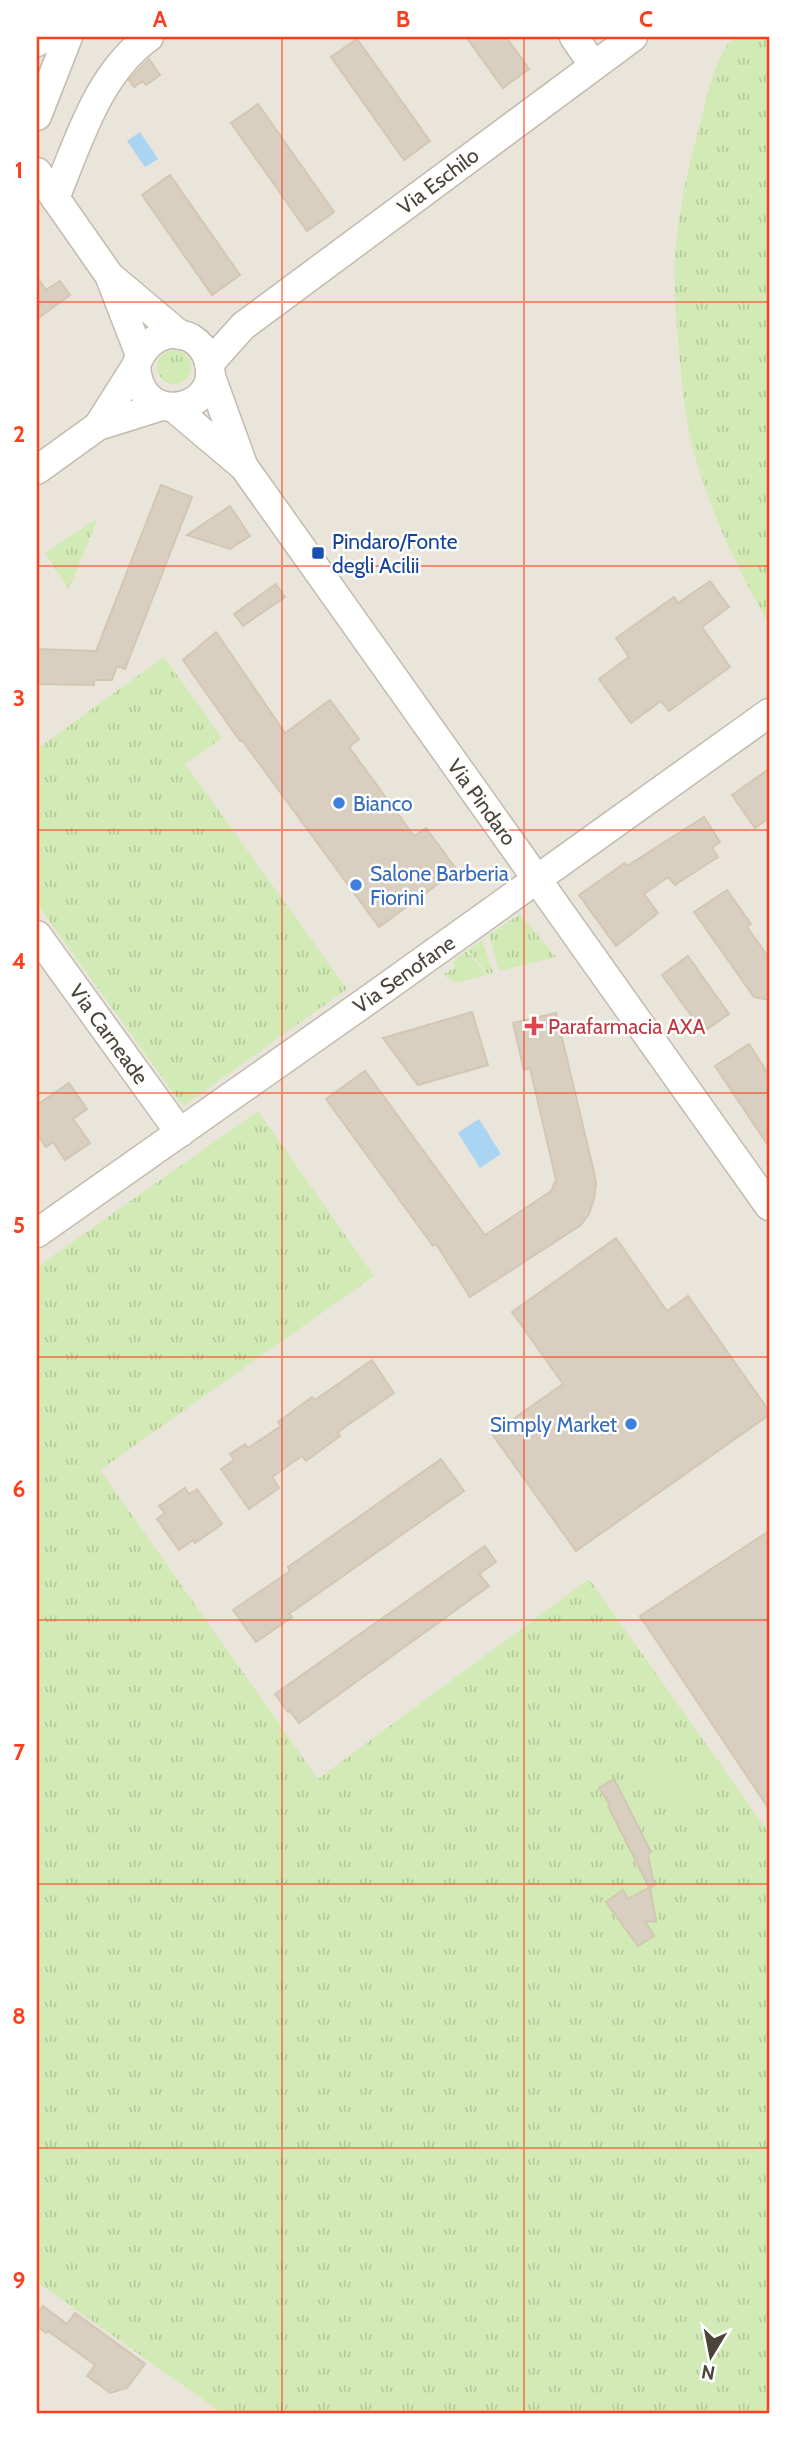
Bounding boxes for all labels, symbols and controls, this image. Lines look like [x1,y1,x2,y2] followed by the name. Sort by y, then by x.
[153,5,168,33] text: A
[396,5,410,33] text: B
[639,5,653,33] text: C
[393,142,483,220] street label: Via Eschilo
[15,156,23,184] text: 1
[13,420,25,448] text: 2
[332,529,458,578] place label: Pindaro/Fonte degli Acilii
[310,545,326,561] marker: Pindaro/Fonte degli Acilii
[13,684,25,712] text: 3
[442,754,522,850] street label: Via Pindaro
[353,791,413,816] place label: Bianco
[331,795,347,811] marker: Bianco
[370,861,509,910] place label: Salone Barberia Fiorini
[348,877,364,893] marker: Salone Barberia Fiorini
[348,930,460,1018] street label: Via Senofane
[12,947,26,975] text: 4
[64,979,154,1089] street label: Via Carneade
[548,1014,706,1039] place label: Parafarmacia AXA
[526,1018,542,1034] marker: Parafarmacia AXA
[13,1211,25,1239] text: 5
[490,1412,617,1437] place label: Simply Market
[623,1416,639,1432] marker: Simply Market
[13,1475,25,1503] text: 6
[13,1738,25,1766] text: 7
[12,2002,26,2030] text: 8
[13,2266,25,2294] text: 9
[676,2320,746,2390] north arrow
[700,2360,717,2385] text: N

